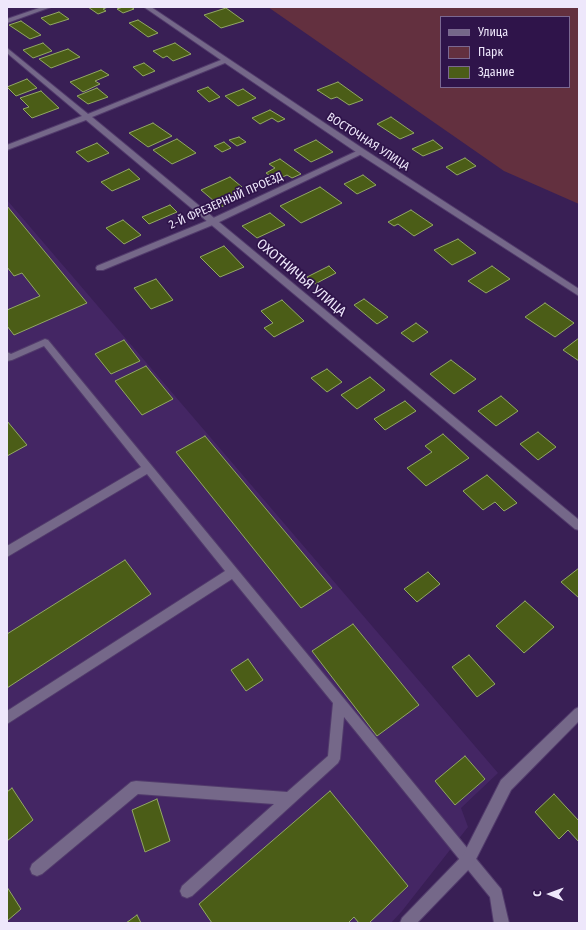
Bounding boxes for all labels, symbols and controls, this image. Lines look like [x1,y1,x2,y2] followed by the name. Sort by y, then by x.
[440,16,570,88] legend
[478,25,508,39] text: Улица
[478,45,503,59] text: Парк
[478,65,514,79] text: Здание
[324,110,412,174] street label: ВОСТОЧНАЯ УЛИЦА
[167,169,285,233] street label: 2-Й ФРЕЗЕРНЫЙ ПРОЕЗД
[253,236,349,320] street label: ОХОТНИЧЬЯ УЛИЦА
[530,874,570,914] north arrow
[531,891,544,897] text: С

